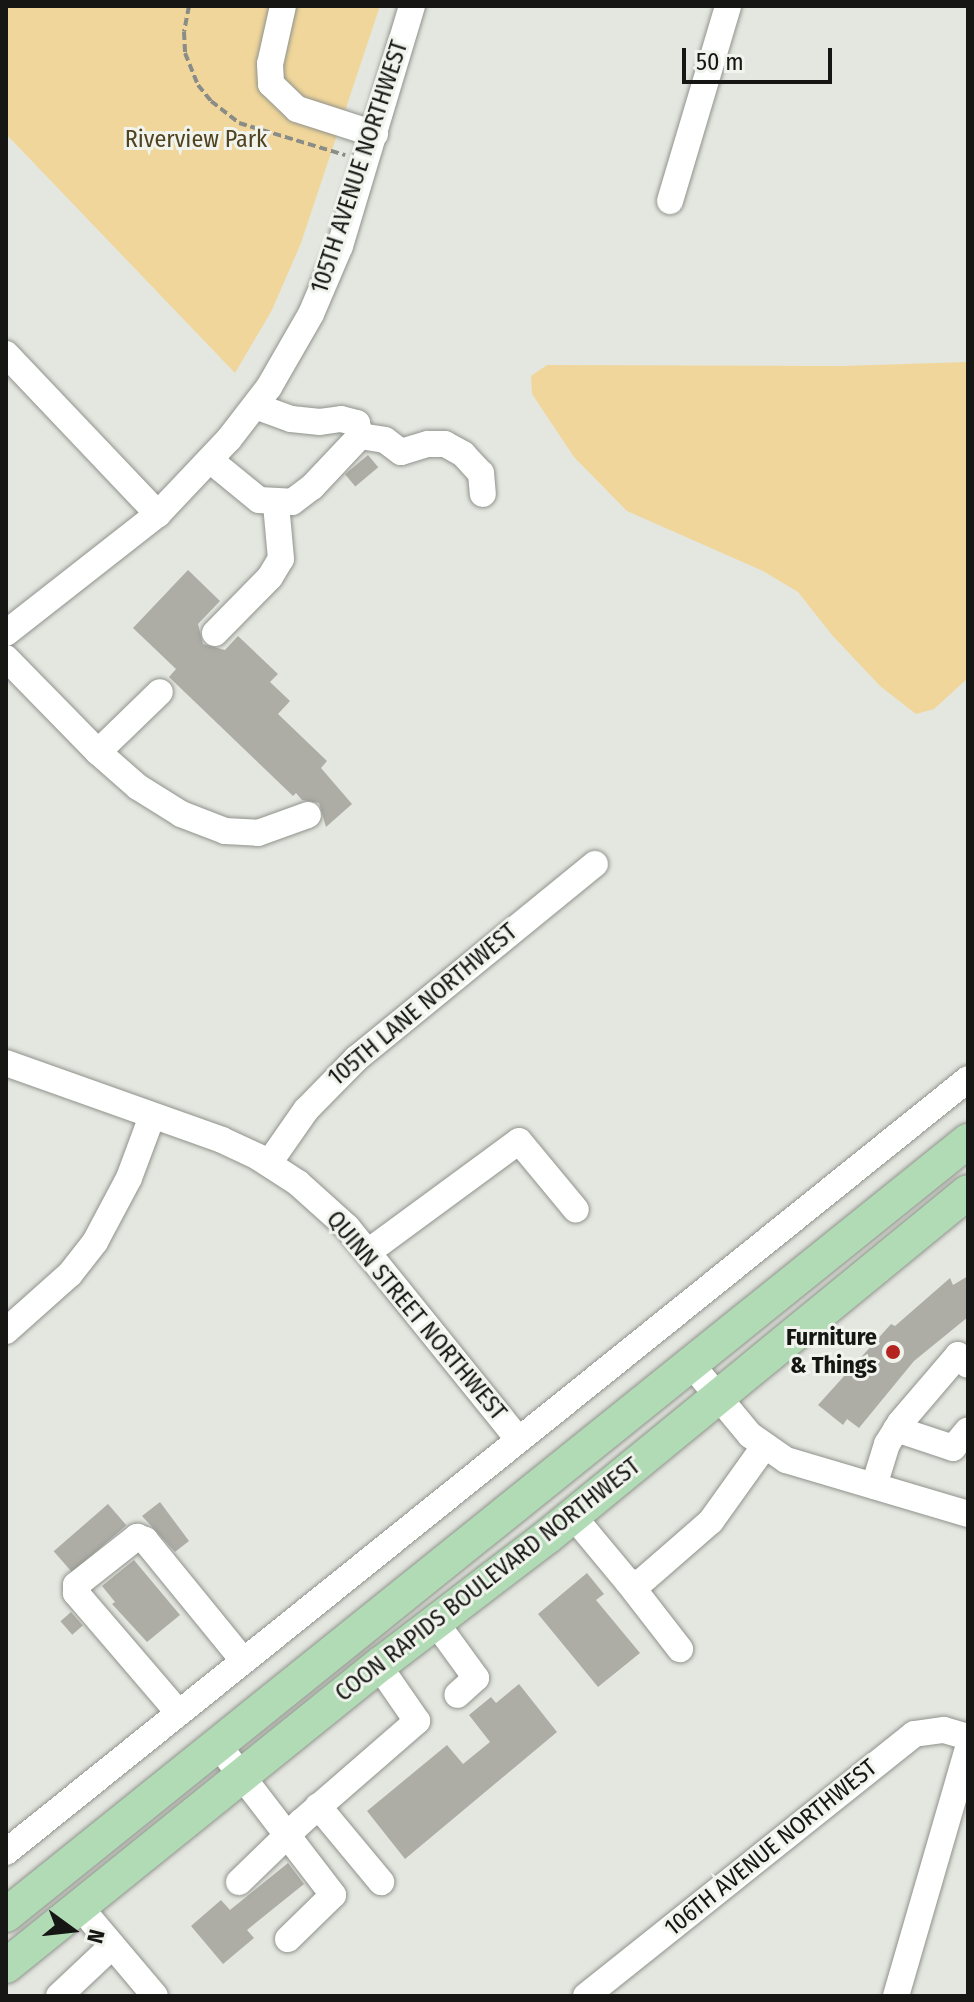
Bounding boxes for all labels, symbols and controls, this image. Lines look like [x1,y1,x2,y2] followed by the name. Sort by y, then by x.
[686,32,836,82] scale bar
[306,37,414,297] street label: 105TH AVENUE NORTHWEST
[696,48,744,76] text: 50 m
[125,126,267,154] park label: Riverview Park
[323,918,523,1092] street label: 105TH LANE NORTHWEST
[320,1205,512,1427] street label: QUINN STREET NORTHWEST
[786,1324,877,1380] place label: Furniture & Things
[884,1343,902,1361] marker: Furniture & Things
[330,1452,646,1708] street label: COON RAPIDS BOULEVARD NORTHWEST
[659,1754,883,1942] street label: 106TH AVENUE NORTHWEST
[32,1890,112,1970] north arrow
[81,1926,110,1946] text: N

